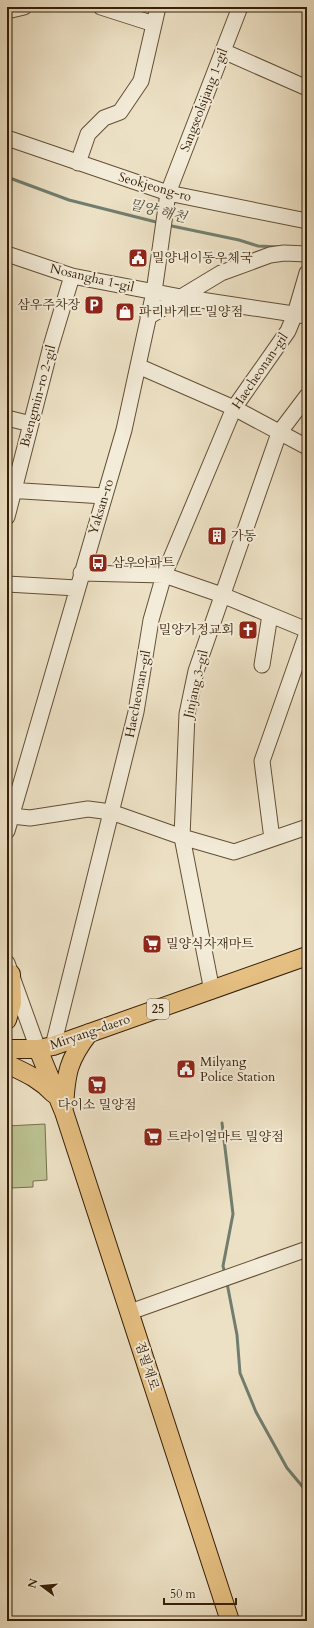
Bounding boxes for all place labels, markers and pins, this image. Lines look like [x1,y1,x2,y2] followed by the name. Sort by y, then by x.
[127,247,149,269] public building icon: 밀양내이동우체국
[152,249,253,267] place label: 밀양내이동우체국
[83,294,105,316] parking icon: 삼우주차장
[17,296,80,314] place label: 삼우주차장
[114,301,136,323] shop icon: 파리바게뜨 밀양점
[139,303,243,321] place label: 파리바게뜨 밀양점
[206,525,228,547] building icon: 가동
[231,527,257,545] place label: 가동
[87,552,109,574] bus stop icon: 삼우아파트
[112,554,175,572] place label: 삼우아파트
[237,619,259,641] church icon: 밀양가정교회
[159,621,234,639] place label: 밀양가정교회
[141,933,163,955] supermarket icon: 밀양식자재마트
[166,935,254,953] place label: 밀양식자재마트
[200,1053,276,1086] place label: Milyang Police Station
[175,1058,197,1080] public building icon: Milyang Police Station
[86,1074,108,1096] supermarket icon: 다이소 밀양점
[58,1096,136,1114] place label: 다이소 밀양점
[142,1126,164,1148] supermarket icon: 트라이얼마트 밀양점
[167,1128,284,1146] place label: 트라이얼마트 밀양점

